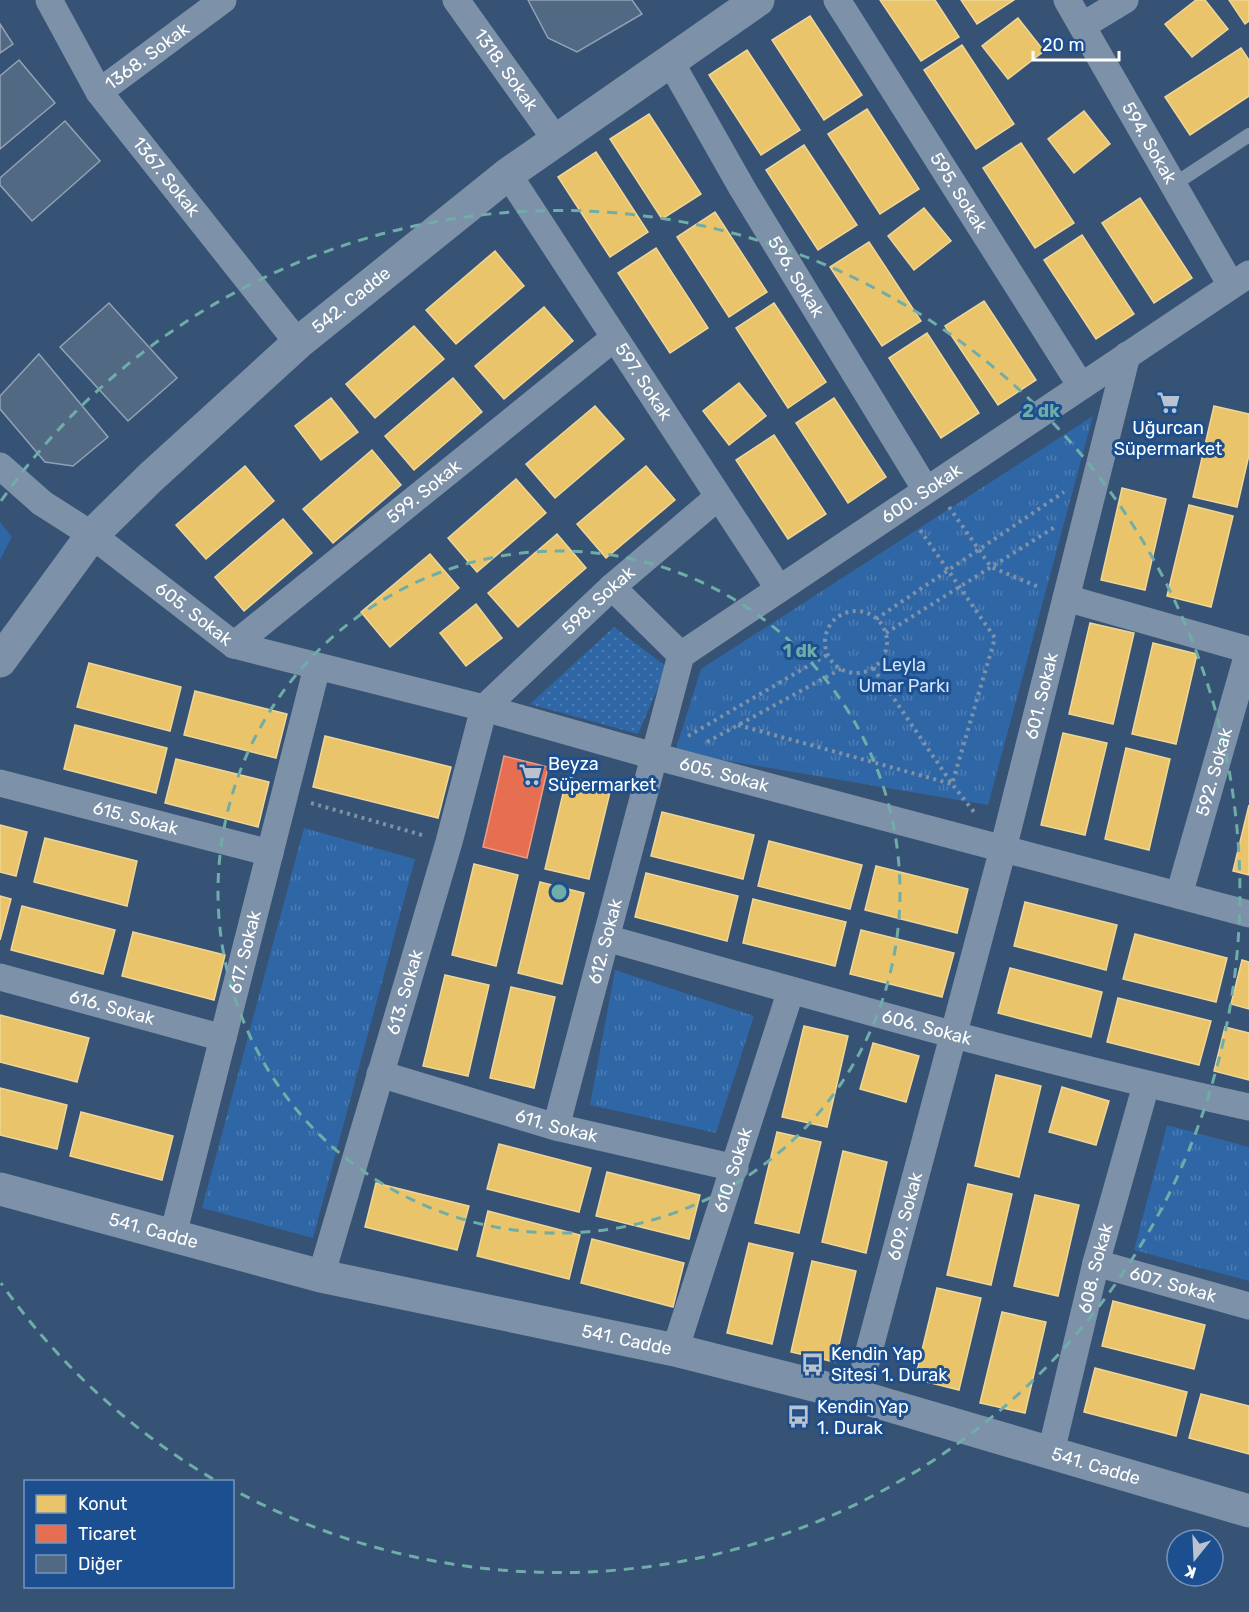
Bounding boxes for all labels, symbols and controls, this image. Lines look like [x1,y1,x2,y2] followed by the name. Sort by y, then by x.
[101,17,194,95] street label: 1368. Sokak
[469,24,543,116] street label: 1318. Sokak
[1033,24,1118,62] scale bar
[1042,34,1084,56] text: 20 m
[1117,98,1182,188] street label: 594. Sokak
[128,133,205,222] street label: 1367. Sokak
[925,148,993,238] street label: 595. Sokak
[763,232,830,322] street label: 596. Sokak
[307,262,395,338] street label: 542. Cadde
[610,339,677,425] street label: 597. Sokak
[1155,389,1181,415] supermarket icon: Uğurcan Süpermarket
[1022,400,1060,422] text: 2 dk
[1114,417,1222,460] place label: Uğurcan Süpermarket
[382,454,466,528] street label: 599. Sokak
[877,458,967,528] street label: 600. Sokak
[557,561,640,640] street label: 598. Sokak
[151,577,237,651] street label: 605. Sokak
[783,640,818,662] text: 1 dk
[1020,649,1063,742] street label: 601. Sokak
[858,654,950,697] park label: Leyla Umar Parkı
[1191,725,1237,819] street label: 592. Sokak
[677,752,772,797] street label: 605. Sokak
[548,753,656,796] place label: Beyza Süpermarket
[517,761,543,787] supermarket icon: Beyza Süpermarket
[90,797,181,840] street label: 615. Sokak
[549,882,569,902] centre of rings
[583,896,627,987] street label: 612. Sokak
[224,907,266,996] street label: 617. Sokak
[382,946,428,1037] street label: 613. Sokak
[67,985,158,1030] street label: 616. Sokak
[879,1005,975,1050] street label: 606. Sokak
[512,1104,601,1147] street label: 611. Sokak
[709,1124,757,1215] street label: 610. Sokak
[883,1169,927,1263] street label: 609. Sokak
[106,1208,201,1253] street label: 541. Cadde
[1073,1220,1118,1316] street label: 608. Sokak
[1127,1262,1220,1307] street label: 607. Sokak
[580,1320,674,1360] street label: 541. Cadde
[831,1343,948,1386] place label: Kendin Yap Sitesi 1. Durak
[800,1351,826,1377] bus stop icon: Kendin Yap Sitesi 1. Durak
[817,1396,909,1439] place label: Kendin Yap 1. Durak
[786,1404,812,1430] bus stop icon: Kendin Yap 1. Durak
[1049,1443,1143,1490] street label: 541. Cadde
[24,1480,234,1588] legend
[78,1493,127,1515] text: Konut
[78,1523,136,1545] text: Ticaret
[1165,1528,1225,1588] north arrow
[78,1553,123,1575] text: Diğer
[1182,1561,1198,1582] text: K

